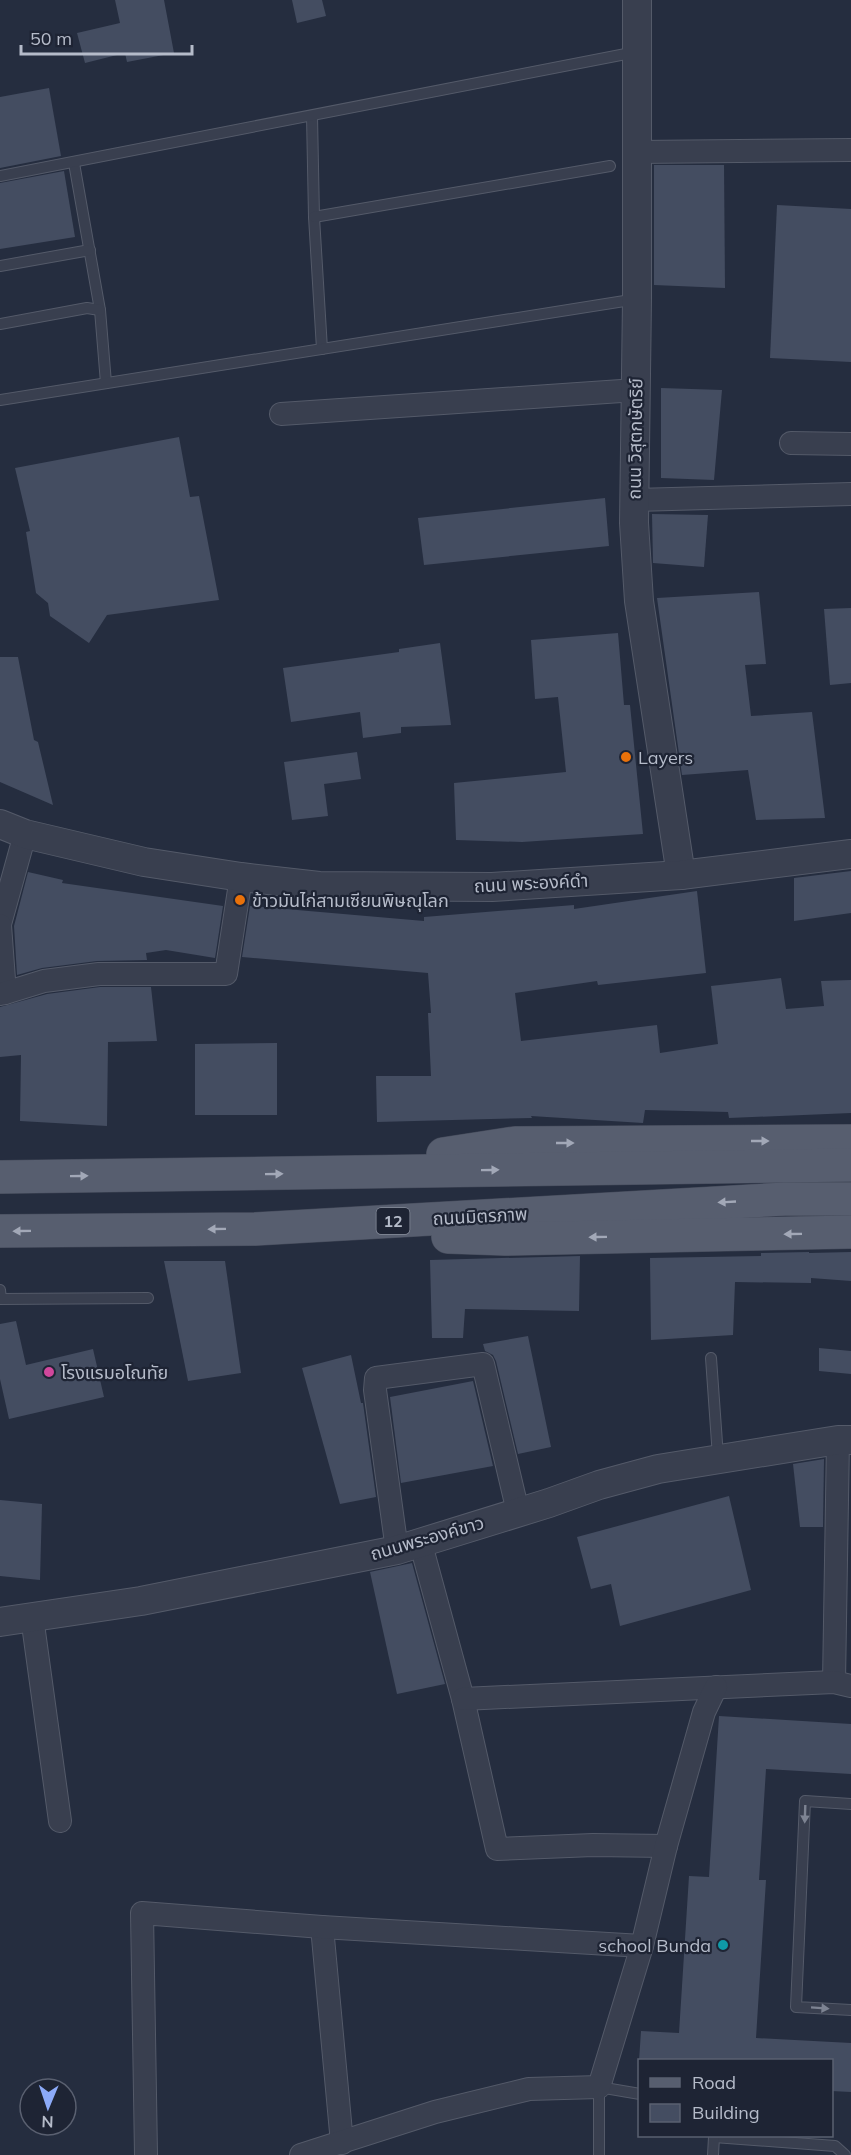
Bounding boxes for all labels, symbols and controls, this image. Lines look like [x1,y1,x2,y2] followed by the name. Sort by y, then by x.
[21,18,192,56] scale bar
[30,27,72,50] text: 50 m
[622,378,648,500] street label: ถนน วิสุตกษัตริย์
[638,746,693,769] place label: Layers
[619,750,633,764] marker: Layers
[473,869,589,897] street label: ถนน พระองค์ดำ
[252,889,449,912] place label: ข้าวมันไก่สามเซียนพิษณุโลก
[233,893,247,907] marker: ข้าวมันไก่สามเซียนพิษณุโลก
[750,1136,769,1146] one-way arrow
[555,1138,574,1147] one-way arrow
[481,1165,500,1175] one-way arrow
[265,1169,284,1179] one-way arrow
[70,1171,89,1181] one-way arrow
[717,1198,736,1207] one-way arrow
[432,1202,528,1230] street label: ถนนมิตรภาพ
[376,1208,410,1234] road number: 12
[208,1224,227,1234] one-way arrow
[13,1226,32,1236] one-way arrow
[783,1229,802,1238] one-way arrow
[588,1233,607,1242] one-way arrow
[61,1361,168,1384] place label: โรงแรมอโณทัย
[42,1365,56,1379] marker: โรงแรมอโณทัย
[367,1511,487,1565] street label: ถนนพระองค์ขาว
[800,1805,809,1824] one-way arrow
[598,1934,711,1957] place label: school Bunda
[716,1938,730,1952] marker: school Bunda
[810,2003,829,2013] one-way arrow
[638,2059,833,2137] legend
[692,2071,736,2094] text: Road
[18,2077,78,2137] north arrow
[692,2101,760,2124] text: Building
[41,2112,54,2132] text: N

